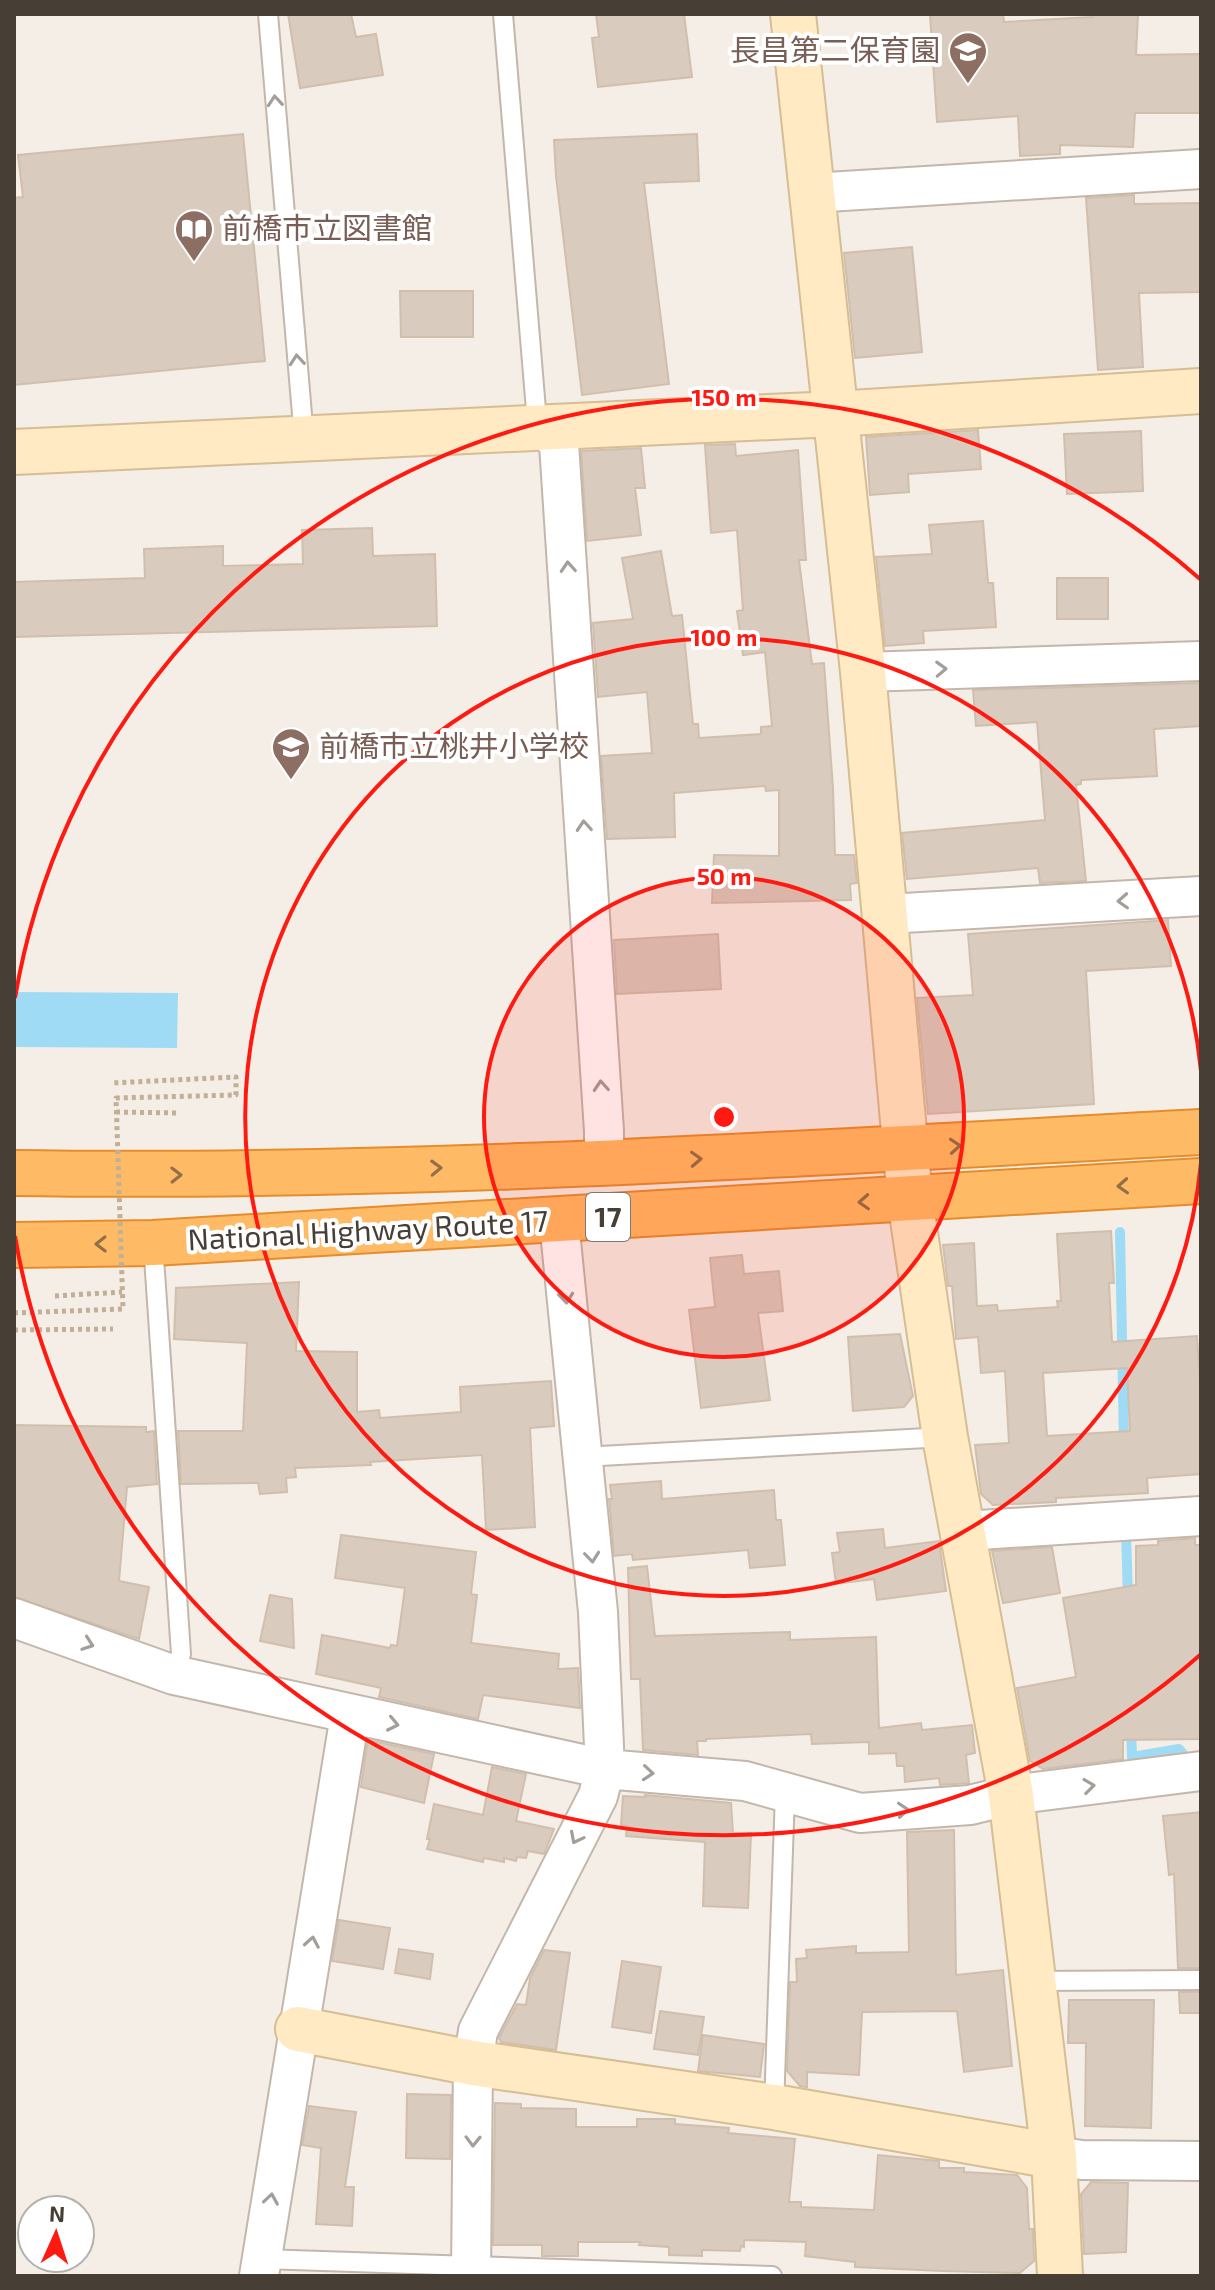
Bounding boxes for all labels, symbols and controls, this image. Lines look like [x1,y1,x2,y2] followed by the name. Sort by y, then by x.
[947,30,989,85] school or university icon: 長昌第二保育園
[730,31,940,67] place label: 長昌第二保育園
[267,94,284,107] one-way arrow
[173,208,215,263] library icon: 前橋市立図書館
[222,209,432,245] place label: 前橋市立図書館
[289,353,306,366] one-way arrow
[691,382,757,411] text: 150 m
[559,560,576,573] one-way arrow
[691,622,757,651] text: 100 m
[935,660,948,678] one-way arrow
[270,726,312,781] school or university icon: 前橋市立桃井小学校
[319,727,589,763] place label: 前橋市立桃井小学校
[576,819,593,832] one-way arrow
[697,861,751,890] text: 50 m
[1116,892,1129,909] one-way arrow
[593,1079,610,1092] one-way arrow
[710,1103,738,1131] centre of rings
[949,1138,962,1155] one-way arrow
[690,1151,703,1168] one-way arrow
[430,1160,443,1177] one-way arrow
[170,1166,183,1184] one-way arrow
[1116,1177,1129,1194] one-way arrow
[586,1193,630,1241] road number: 17
[857,1193,870,1210] one-way arrow
[187,1202,549,1256] street label: National Highway Route 17
[94,1235,107,1253] one-way arrow
[558,1292,575,1305] one-way arrow
[584,1551,601,1564] one-way arrow
[80,1635,94,1651] one-way arrow
[386,1715,400,1732] one-way arrow
[642,1764,655,1781] one-way arrow
[1083,1777,1096,1794] one-way arrow
[897,1802,910,1819] one-way arrow
[571,1830,586,1845] one-way arrow
[303,1935,320,1949] one-way arrow
[464,2135,481,2148] one-way arrow
[262,2192,279,2206] one-way arrow
[16,2194,96,2274] north arrow
[48,2200,66,2226] text: N

